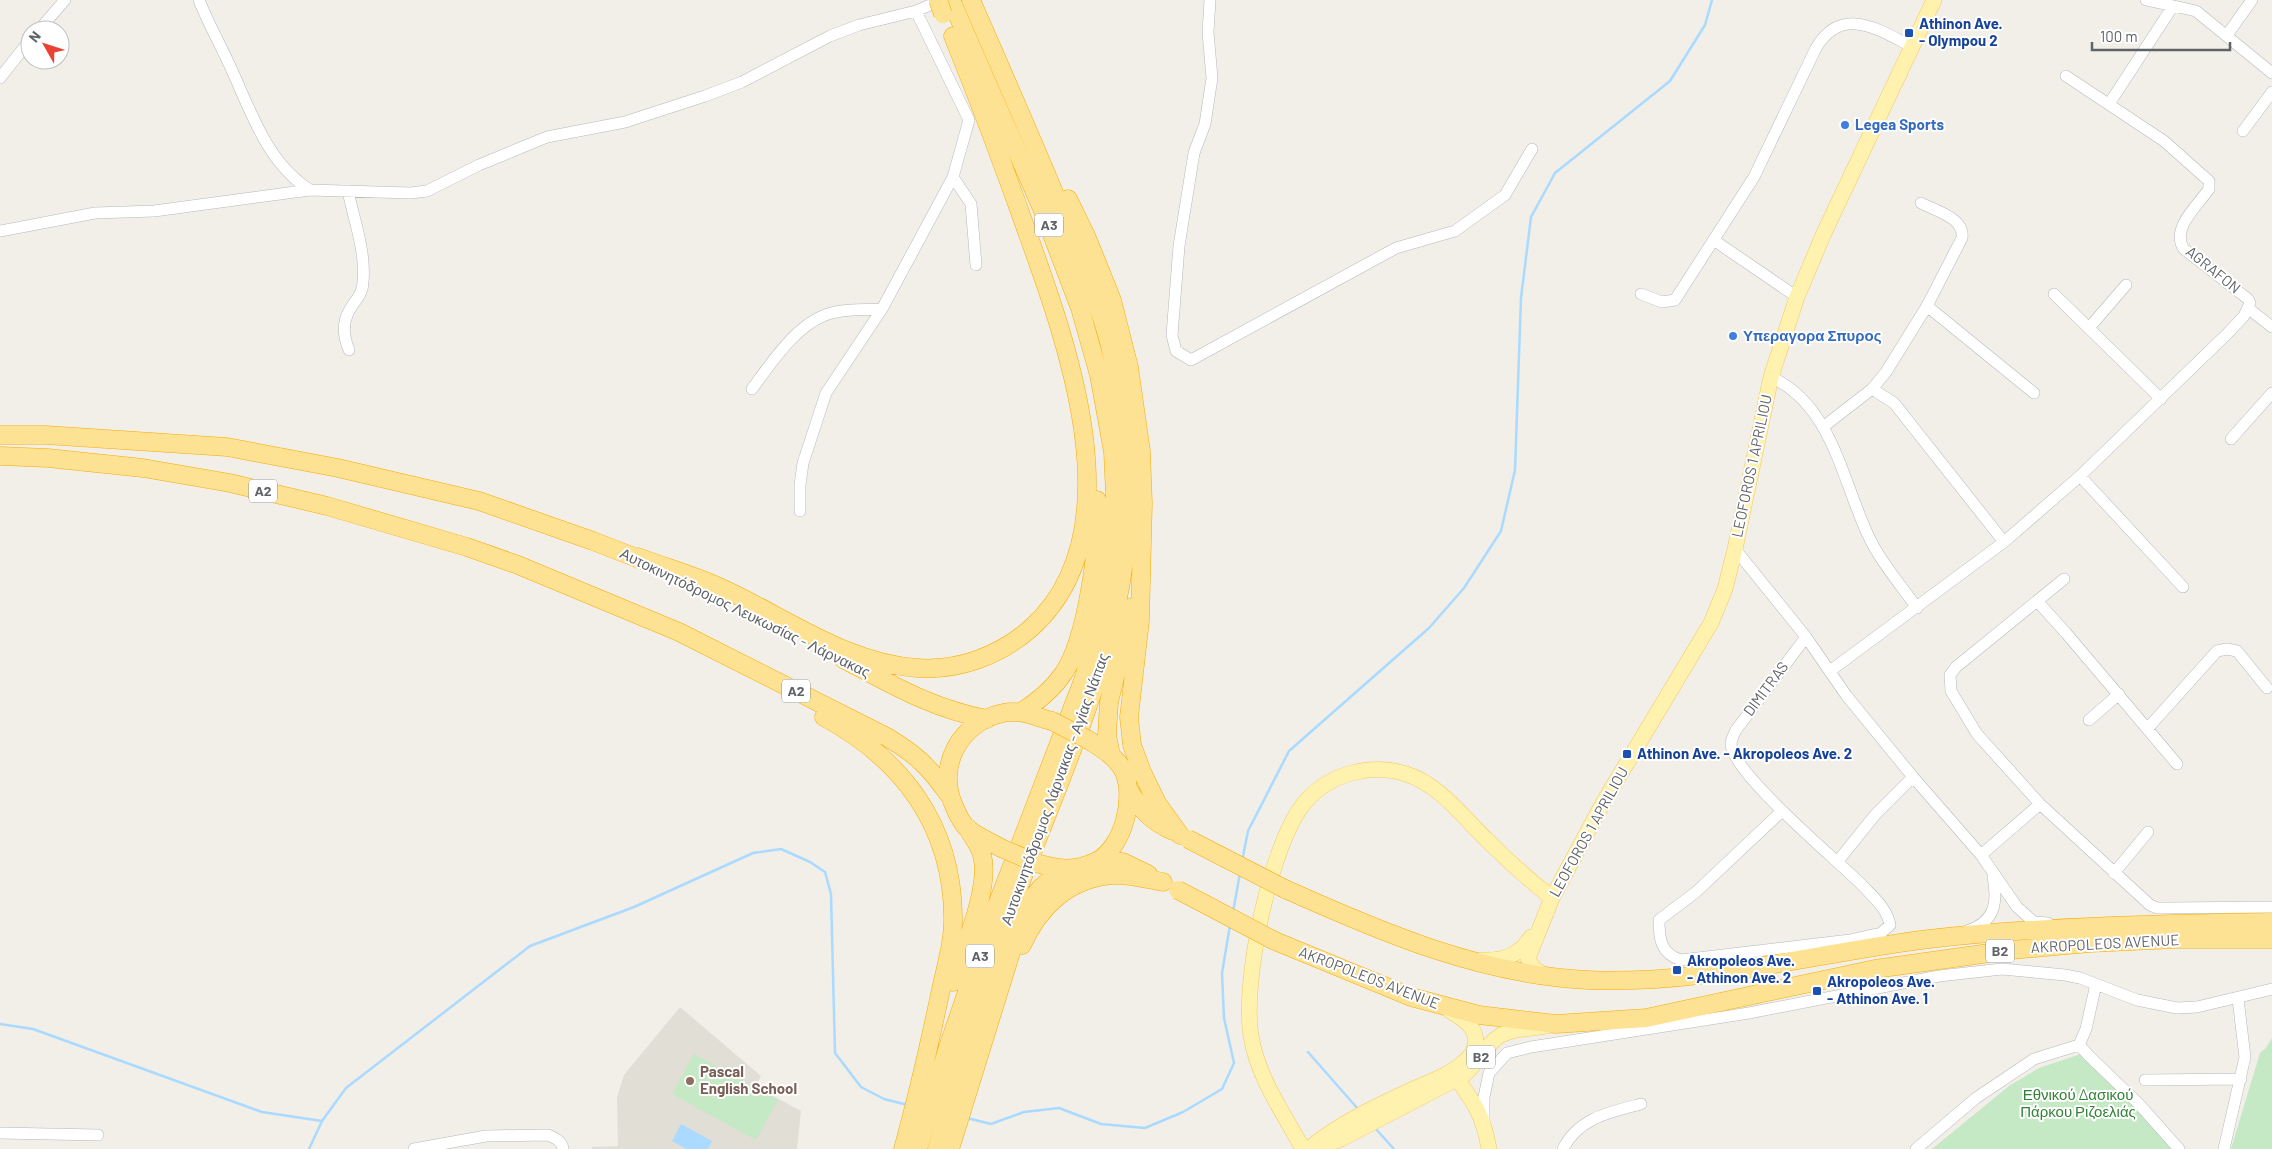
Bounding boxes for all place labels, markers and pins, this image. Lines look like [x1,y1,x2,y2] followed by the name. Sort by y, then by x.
[1919,14,2003,49] place label: Athinon Ave. - Olympou 2
[1903,27,1915,39] marker: Athinon Ave. - Olympou 2
[1855,115,1944,133] place label: Legea Sports
[1839,119,1851,131] marker: Legea Sports
[1743,326,1882,344] place label: Υπεραγορα Σπυρος
[1727,330,1739,342] marker: Υπεραγορα Σπυρος
[1637,744,1852,762] place label: Athinon Ave. - Akropoleos Ave. 2
[1621,748,1633,760] marker: Athinon Ave. - Akropoleos Ave. 2
[1687,951,1795,986] place label: Akropoleos Ave. - Athinon Ave. 2
[1671,964,1683,976] marker: Akropoleos Ave. - Athinon Ave. 2
[1827,972,1935,1007] place label: Akropoleos Ave. - Athinon Ave. 1
[1811,985,1823,997] marker: Akropoleos Ave. - Athinon Ave. 1
[700,1062,797,1097] place label: Pascal English School
[684,1075,696,1087] marker: Pascal English School

